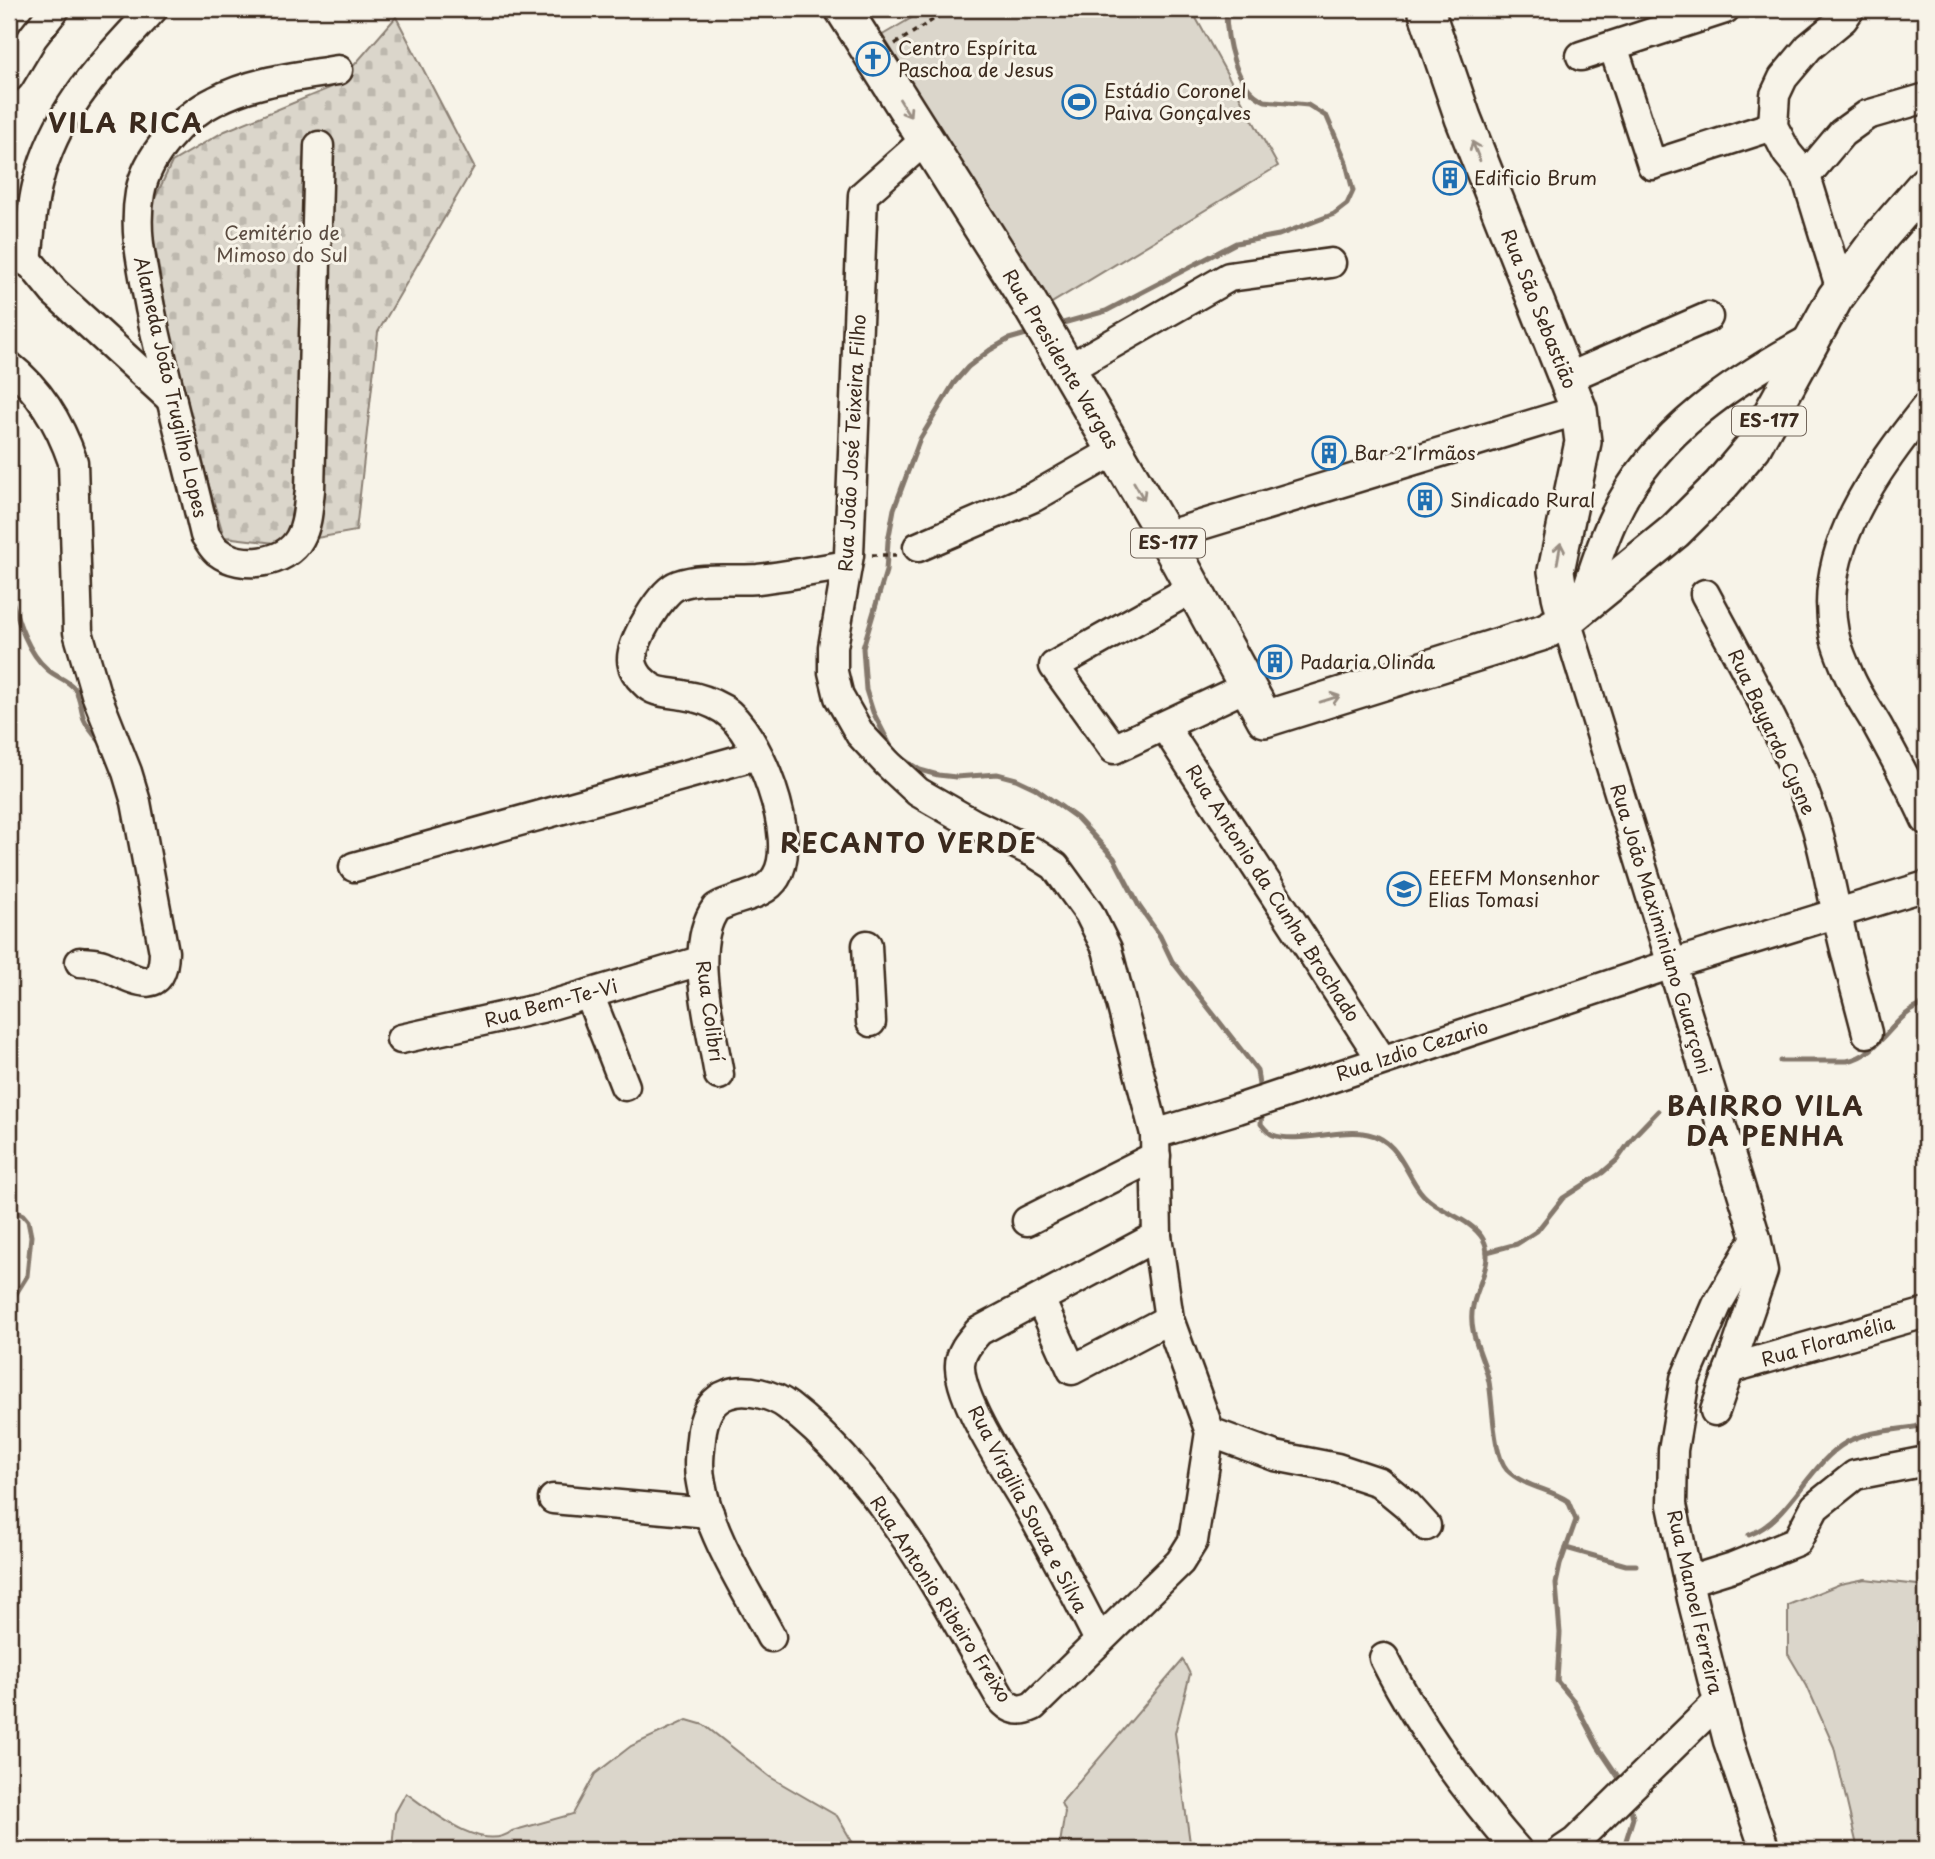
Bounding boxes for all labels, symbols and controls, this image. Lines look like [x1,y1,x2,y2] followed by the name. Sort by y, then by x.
[898,33,1054,83] place label: Centro Espírita Paschoa de Jesus
[854,40,892,78] church icon: Centro Espírita Paschoa de Jesus
[1104,76,1251,126] place label: Estádio Coronel Paiva Gonçalves
[1060,83,1098,121] sports icon: Estádio Coronel Paiva Gonçalves
[898,98,912,118] one-way arrow
[48,103,204,142] district label: VILA RICA
[1469,141,1482,163] one-way arrow
[1431,159,1469,197] building icon: Edificio Brum
[1474,163,1597,191] place label: Edificio Brum
[216,218,348,268] park label: Cemitério de Mimoso do Sul
[1495,225,1585,393] street label: Rua São Sebastião
[128,253,216,520] street label: Alameda João Trugilho Lopes
[997,263,1127,454] street label: Rua Presidente Vargas
[830,313,872,573] street label: Rua João José Teixeira Filho
[1732,407,1806,436] road number: ES-177
[1310,434,1348,472] building icon: Bar 2 Irmãos
[1354,438,1476,466] place label: Bar 2 Irmãos
[1133,480,1146,501] one-way arrow
[1406,481,1444,519] building icon: Sindicado Rural
[1450,485,1595,513] place label: Sindicado Rural
[1131,528,1205,558] road number: ES-177
[1553,542,1566,565] one-way arrow
[1256,643,1294,681] building icon: Padaria Olinda
[1722,644,1824,819] street label: Rua Bayardo Cysne
[1300,647,1436,675] place label: Padaria Olinda
[1319,691,1341,704] one-way arrow
[1180,758,1368,1027] street label: Rua Antonio da Cunha Brochado
[1604,780,1720,1077] street label: Rua João Maximiniano Guarçoni
[780,823,1038,862] district label: RECANTO VERDE
[1428,863,1600,913] place label: EEEFM Monsenhor Elias Tomasi
[1385,870,1423,908] school or university icon: EEEFM Monsenhor Elias Tomasi
[690,958,732,1064] street label: Rua Colibrí
[481,971,620,1033] street label: Rua Bem-Te-Vi
[1332,1011,1491,1087] street label: Rua Izdio Cezario
[1667,1086,1865,1155] district label: BAIRRO VILA DA PENHA
[1758,1308,1898,1372] street label: Rua Floramélia
[962,1400,1096,1618] street label: Rua Virgilia Souza e Silva
[864,1489,1019,1707] street label: Rua Antonio Ribeiro Freixo
[1661,1507,1731,1697] street label: Rua Manoel Ferreira

